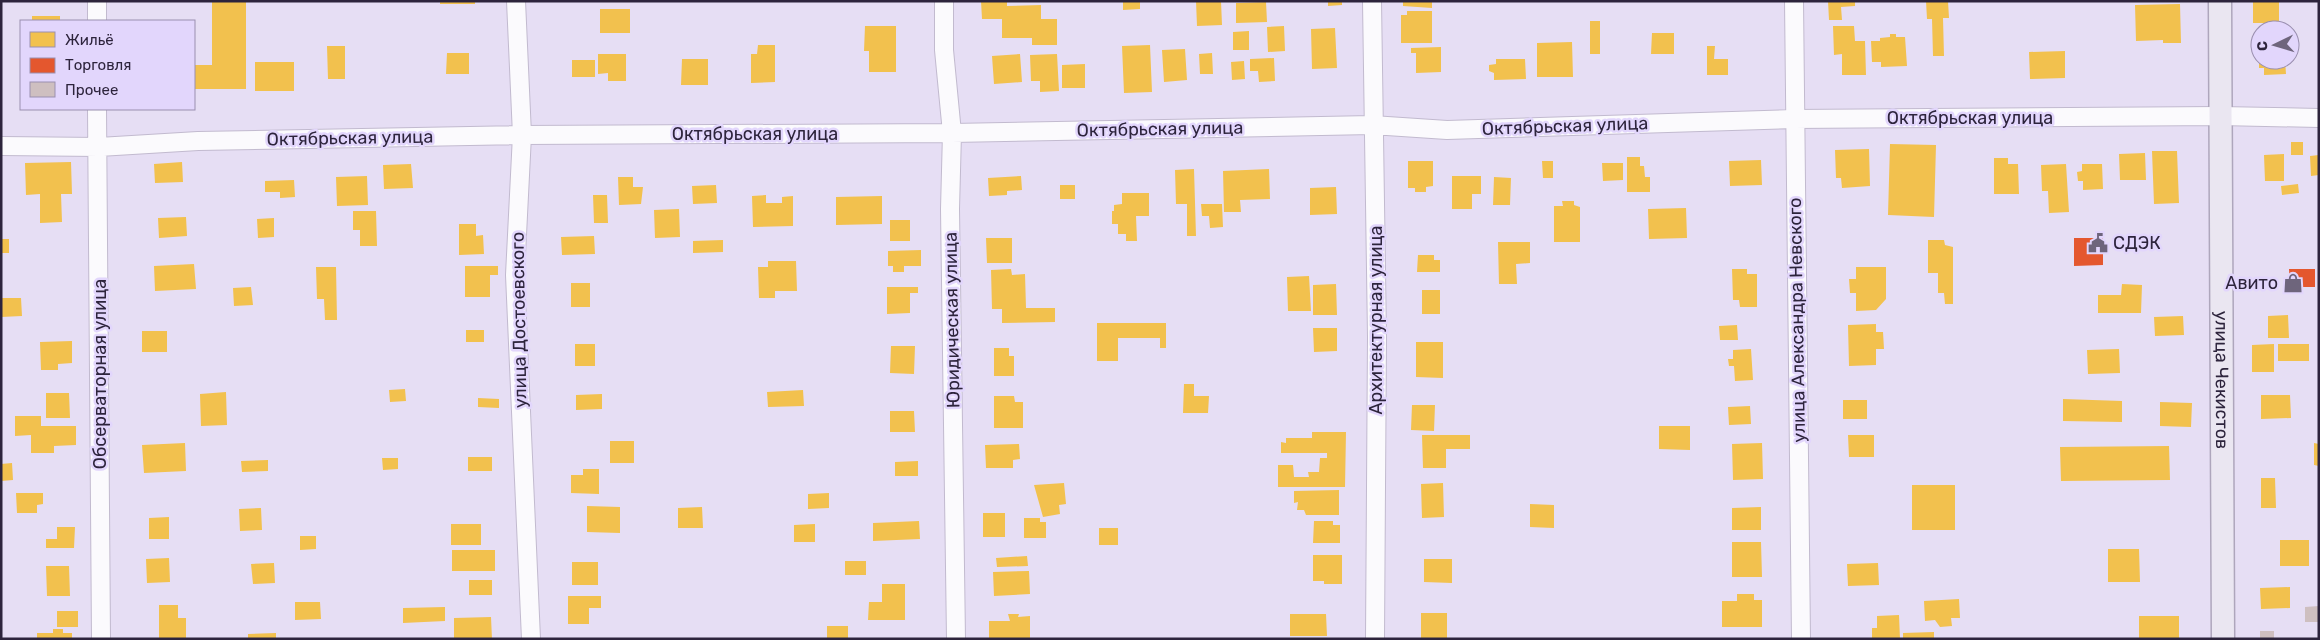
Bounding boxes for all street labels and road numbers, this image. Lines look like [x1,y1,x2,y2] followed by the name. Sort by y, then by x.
[1887,107,2053,129] street label: Октябрьская улица
[1481,112,1649,140] street label: Октябрьская улица
[1077,117,1243,141] street label: Октябрьская улица
[672,123,838,145] street label: Октябрьская улица
[267,126,433,150] street label: Октябрьская улица
[1784,197,1810,443] street label: улица Александра Невского
[1365,225,1387,415] street label: Архитектурная улица
[506,232,532,408] street label: улица Достоевского
[939,232,965,408] street label: Юридическая улица
[89,279,111,469] street label: Обсерваторная улица
[2210,311,2233,449] street label: улица Чекистов

